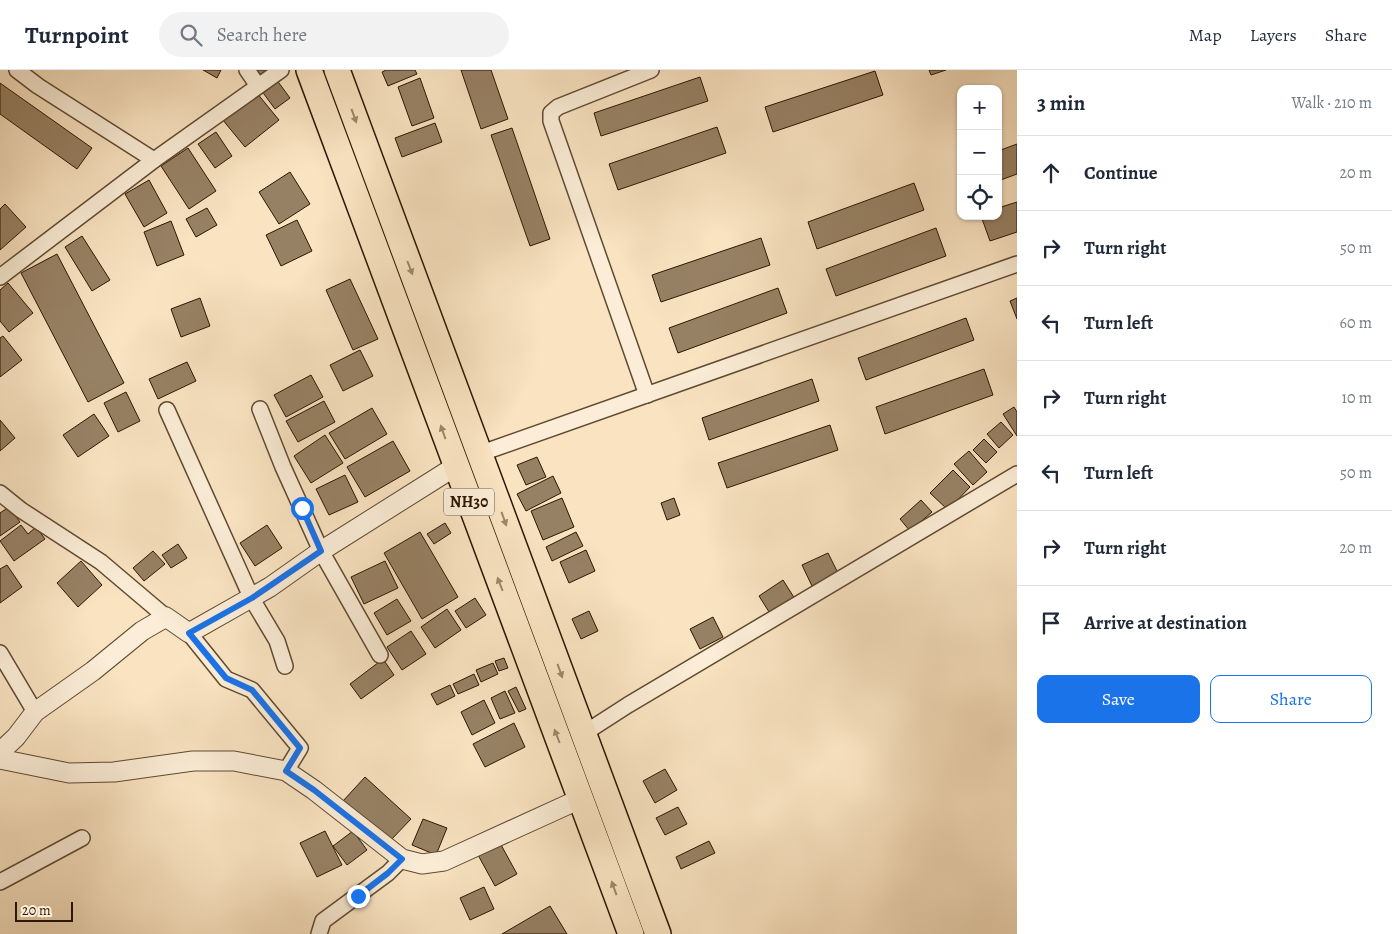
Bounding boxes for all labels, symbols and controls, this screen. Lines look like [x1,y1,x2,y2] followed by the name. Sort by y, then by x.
[159,12,509,57] search box
[25,19,129,51] text: Turnpoint
[177,21,205,49] icon: search
[217,22,307,48] text: Search here
[1189,23,1222,47] text: Map
[1250,23,1297,47] text: Layers
[1325,23,1367,47] text: Share
[957,85,1002,220] map controls
[957,85,1002,130] button: +
[1037,89,1085,117] text: 3 min
[1291,92,1372,114] text: Walk · 210 m
[350,109,358,124] one-way arrow
[957,130,1002,175] button: −
[1037,159,1065,187] icon: ahead
[1084,160,1158,186] text: Continue
[1339,162,1372,184] text: 20 m
[957,175,1002,220] button: locate
[1037,234,1065,262] icon: right
[1084,235,1166,261] text: Turn right
[1340,237,1372,259] text: 50 m
[406,261,414,276] one-way arrow
[1037,309,1065,337] icon: left
[1084,310,1153,336] text: Turn left
[1340,312,1372,334] text: 60 m
[1037,384,1065,412] icon: right
[1084,385,1166,411] text: Turn right
[1342,387,1372,409] text: 10 m
[439,424,446,439] one-way arrow
[1037,459,1065,487] icon: left
[1084,460,1153,486] text: Turn left
[1340,462,1372,484] text: 50 m
[444,488,494,516] road number: NH30
[291,497,314,520] route start
[500,512,508,527] one-way arrow
[1037,534,1065,562] icon: right
[1084,535,1166,561] text: Turn right
[1339,537,1372,559] text: 20 m
[496,576,504,591] one-way arrow
[1037,609,1065,637] icon: arrive
[1084,610,1247,636] text: Arrive at destination
[556,664,564,679] one-way arrow
[1037,675,1200,723] button: Save
[1210,675,1372,723] button: Share
[553,728,561,743] one-way arrow
[610,881,617,896] one-way arrow
[347,885,370,908] route end
[15,899,72,922] scale bar
[22,901,51,920] text: 20 m

